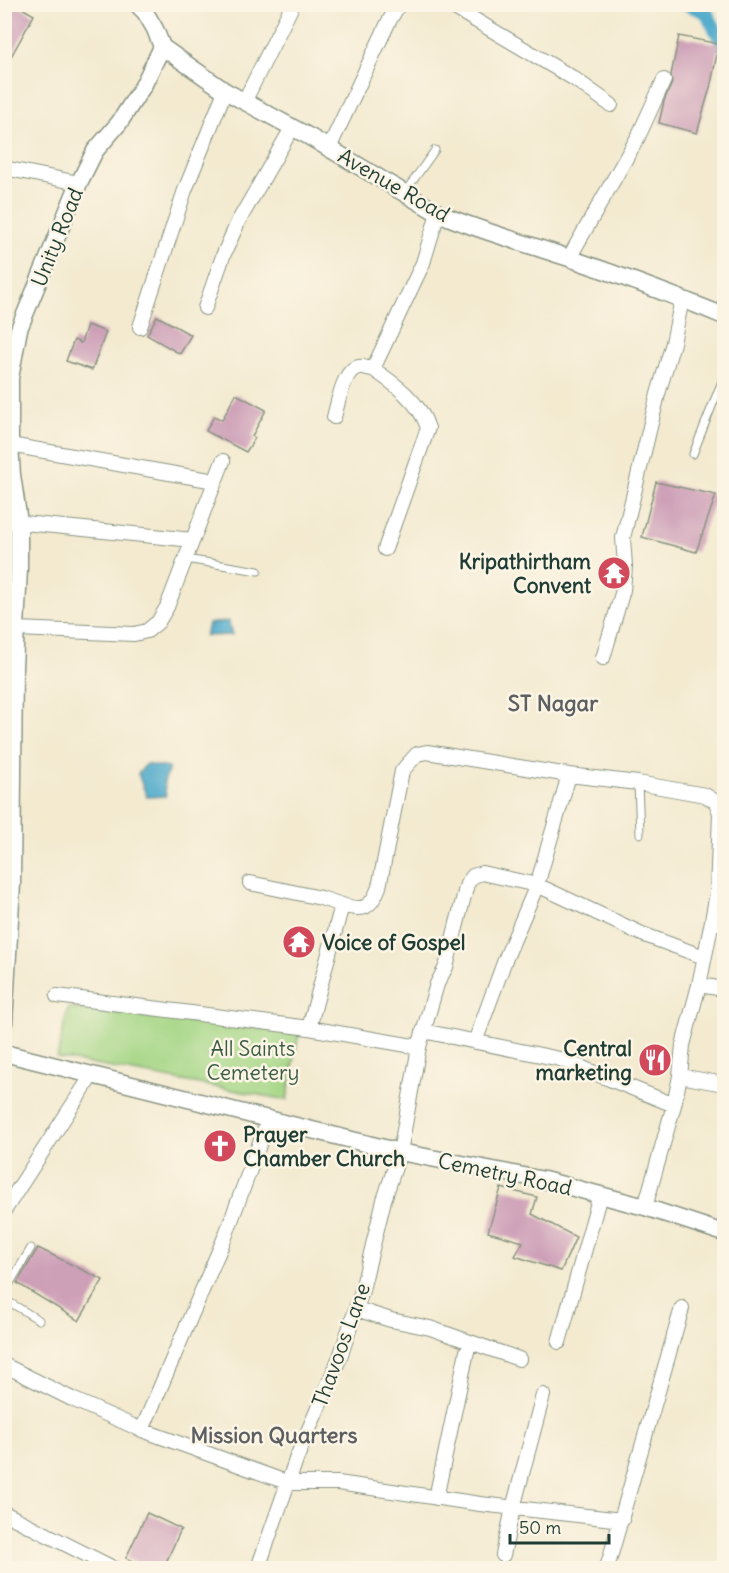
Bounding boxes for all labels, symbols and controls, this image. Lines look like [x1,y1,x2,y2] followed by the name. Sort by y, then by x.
[333,142,455,228] street label: Avenue Road
[25,184,89,290] street label: Unity Road
[459,548,592,599] place label: Kripathirtham Convent
[596,555,632,591] temple icon: Kripathirtham Convent
[508,689,599,717] district label: ST Nagar
[281,924,317,960] temple icon: Voice of Gospel
[322,929,466,956] place label: Voice of Gospel
[207,1035,300,1086] park label: All Saints Cemetery
[536,1035,632,1086] place label: Central marketing
[637,1042,673,1078] restaurant icon: Central marketing
[243,1121,405,1172] place label: Prayer Chamber Church
[202,1128,238,1164] church icon: Prayer Chamber Church
[436,1147,574,1201] street label: Cemetry Road
[306,1279,376,1411] street label: Thavoos Lane
[191,1421,357,1449] district label: Mission Quarters
[510,1507,609,1545] scale bar
[519,1516,561,1539] text: 50 m

